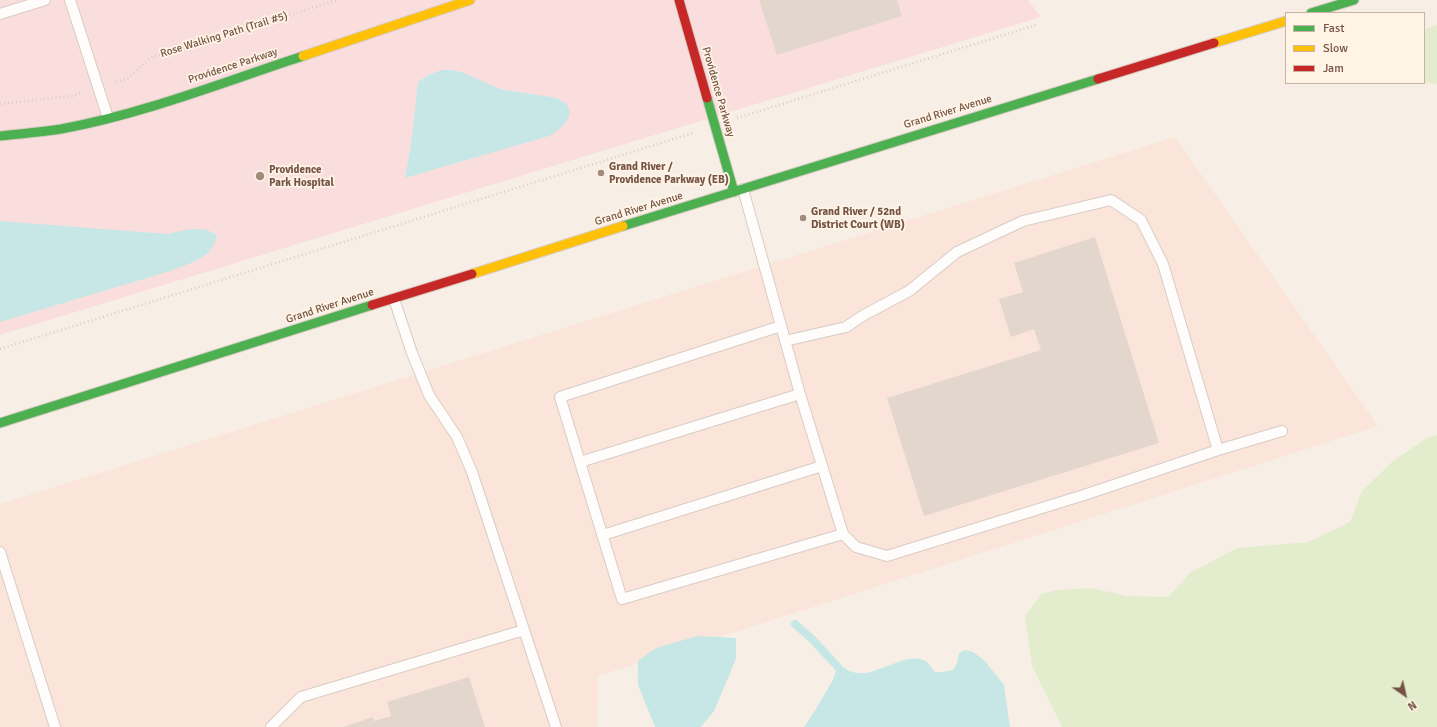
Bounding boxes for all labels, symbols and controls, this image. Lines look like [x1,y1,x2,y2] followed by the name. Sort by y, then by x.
[159,9,289,61] street label: Rose Walking Path (Trail #5)
[1285,12,1425,84] legend
[1323,21,1344,36] text: Fast
[1323,41,1348,56] text: Slow
[187,45,279,87] street label: Providence Parkway
[699,45,737,139] street label: Providence Parkway
[1323,61,1344,76] text: Jam
[902,92,994,132] street label: Grand River Avenue
[609,160,729,186] place label: Grand River / Providence Parkway (EB)
[269,163,334,189] place label: Providence Park Hospital
[596,168,606,178] marker: Grand River / Providence Parkway (EB)
[254,170,266,182] marker: Providence Park Hospital
[593,189,685,229] street label: Grand River Avenue
[811,205,905,231] place label: Grand River / 52nd District Court (WB)
[798,213,808,223] marker: Grand River / 52nd District Court (WB)
[284,286,376,326] street label: Grand River Avenue
[1385,675,1425,715] north arrow
[1405,698,1419,713] text: N

